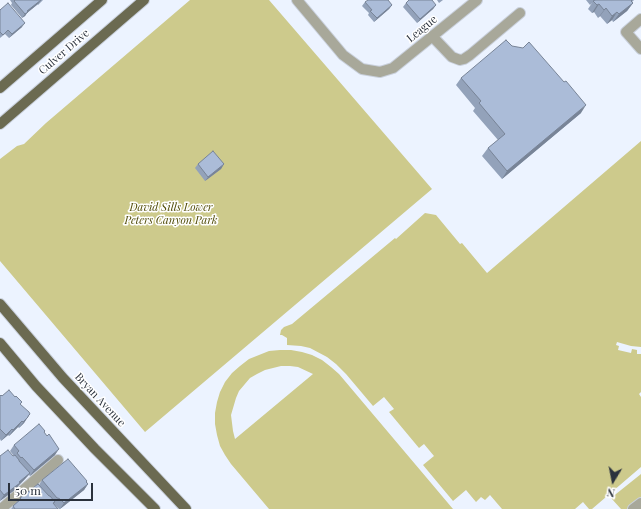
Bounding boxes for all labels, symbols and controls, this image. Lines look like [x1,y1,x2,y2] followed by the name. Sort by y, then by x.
[404,13,440,45] street label: League
[36,27,92,77] street label: Culver Drive
[125,201,217,227] park label: David Sills Lower Peters Canyon Park
[72,371,128,429] street label: Bryan Avenue
[593,461,633,501] north arrow
[10,475,95,501] scale bar
[15,482,41,498] text: 50 m
[606,485,616,501] text: N

